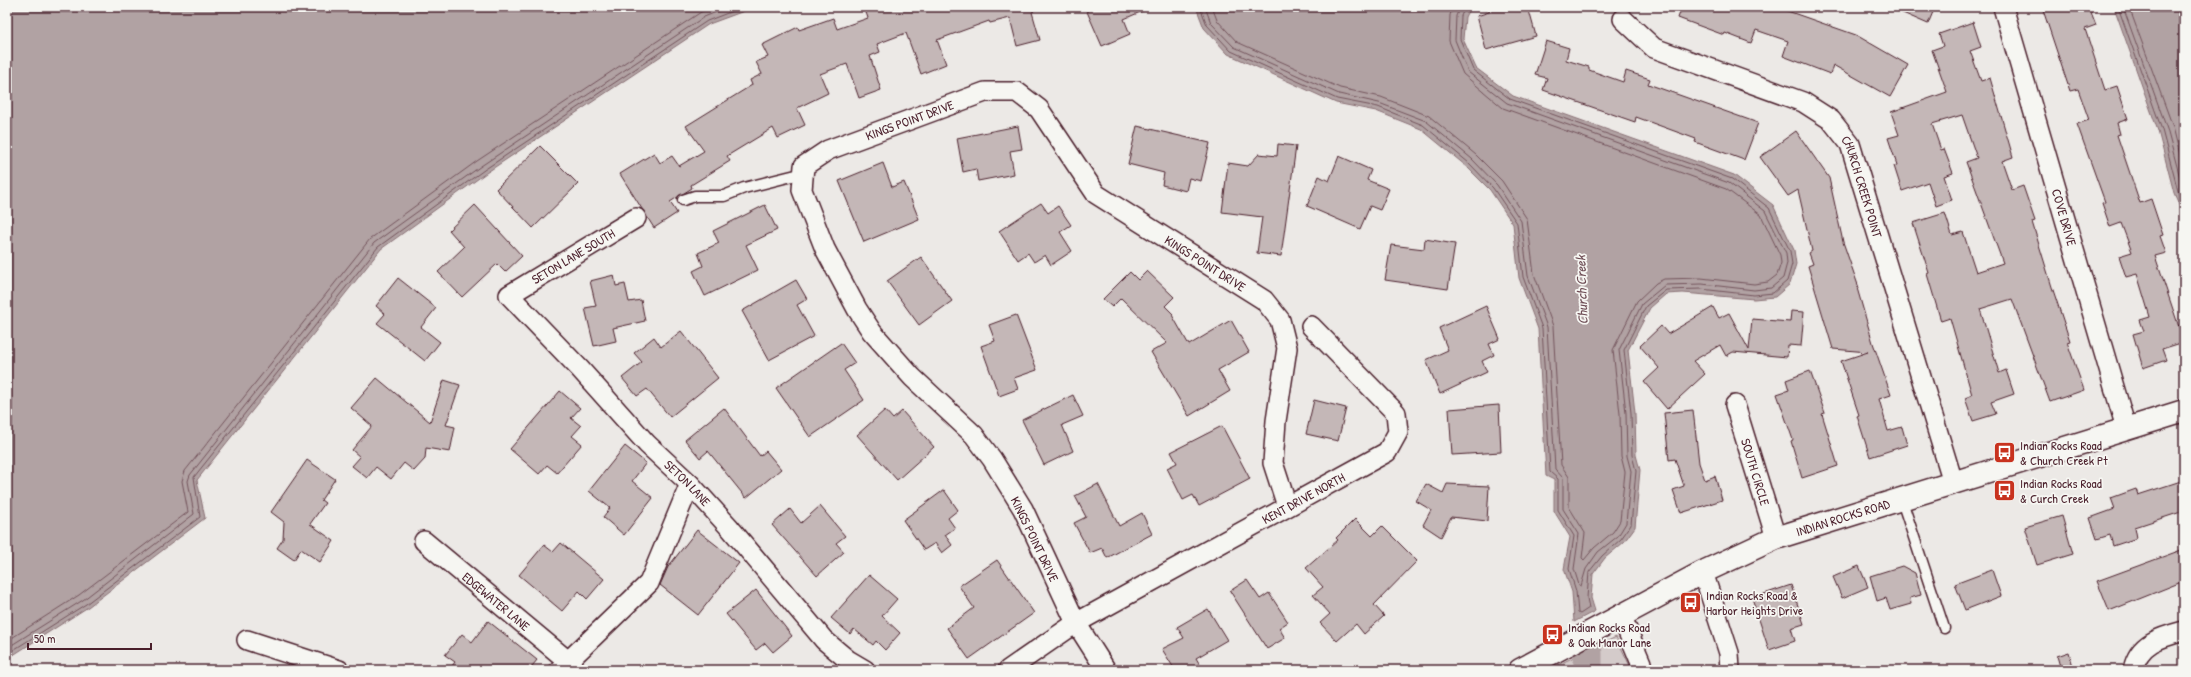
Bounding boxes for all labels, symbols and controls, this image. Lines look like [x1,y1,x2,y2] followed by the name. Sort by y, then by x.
[863,95,956,144] street label: KINGS POINT DRIVE
[1837,131,1887,241] street label: CHURCH CREEK POINT
[2048,187,2081,248] street label: COVE DRIVE
[528,224,618,288] street label: SETON LANE SOUTH
[1161,231,1250,296] street label: KINGS POINT DRIVE
[1570,254,1592,325] water label: Church Creek
[1737,436,1775,508] street label: SOUTH CIRCLE
[2020,436,2108,469] place label: Indian Rocks Road & Church Creek Pt
[1991,439,2017,465] bus stop icon: Indian Rocks Road & Church Creek Pt
[661,456,715,510] street label: SETON LANE
[1259,468,1348,528] street label: KENT DRIVE NORTH
[2020,474,2102,507] place label: Indian Rocks Road & Curch Creek
[1991,477,2017,503] bus stop icon: Indian Rocks Road & Curch Creek
[1007,493,1064,585] street label: KINGS POINT DRIVE
[1794,494,1893,540] street label: INDIAN ROCKS ROAD
[459,568,534,635] street label: EDGEWATER LANE
[1706,586,1803,619] place label: Indian Rocks Road & Harbor Heights Drive
[1678,589,1704,615] bus stop icon: Indian Rocks Road & Harbor Heights Drive
[1568,618,1652,651] place label: Indian Rocks Road & Oak Manor Lane
[1540,621,1566,647] bus stop icon: Indian Rocks Road & Oak Manor Lane
[28,625,151,651] scale bar
[34,630,55,647] text: 50 m

